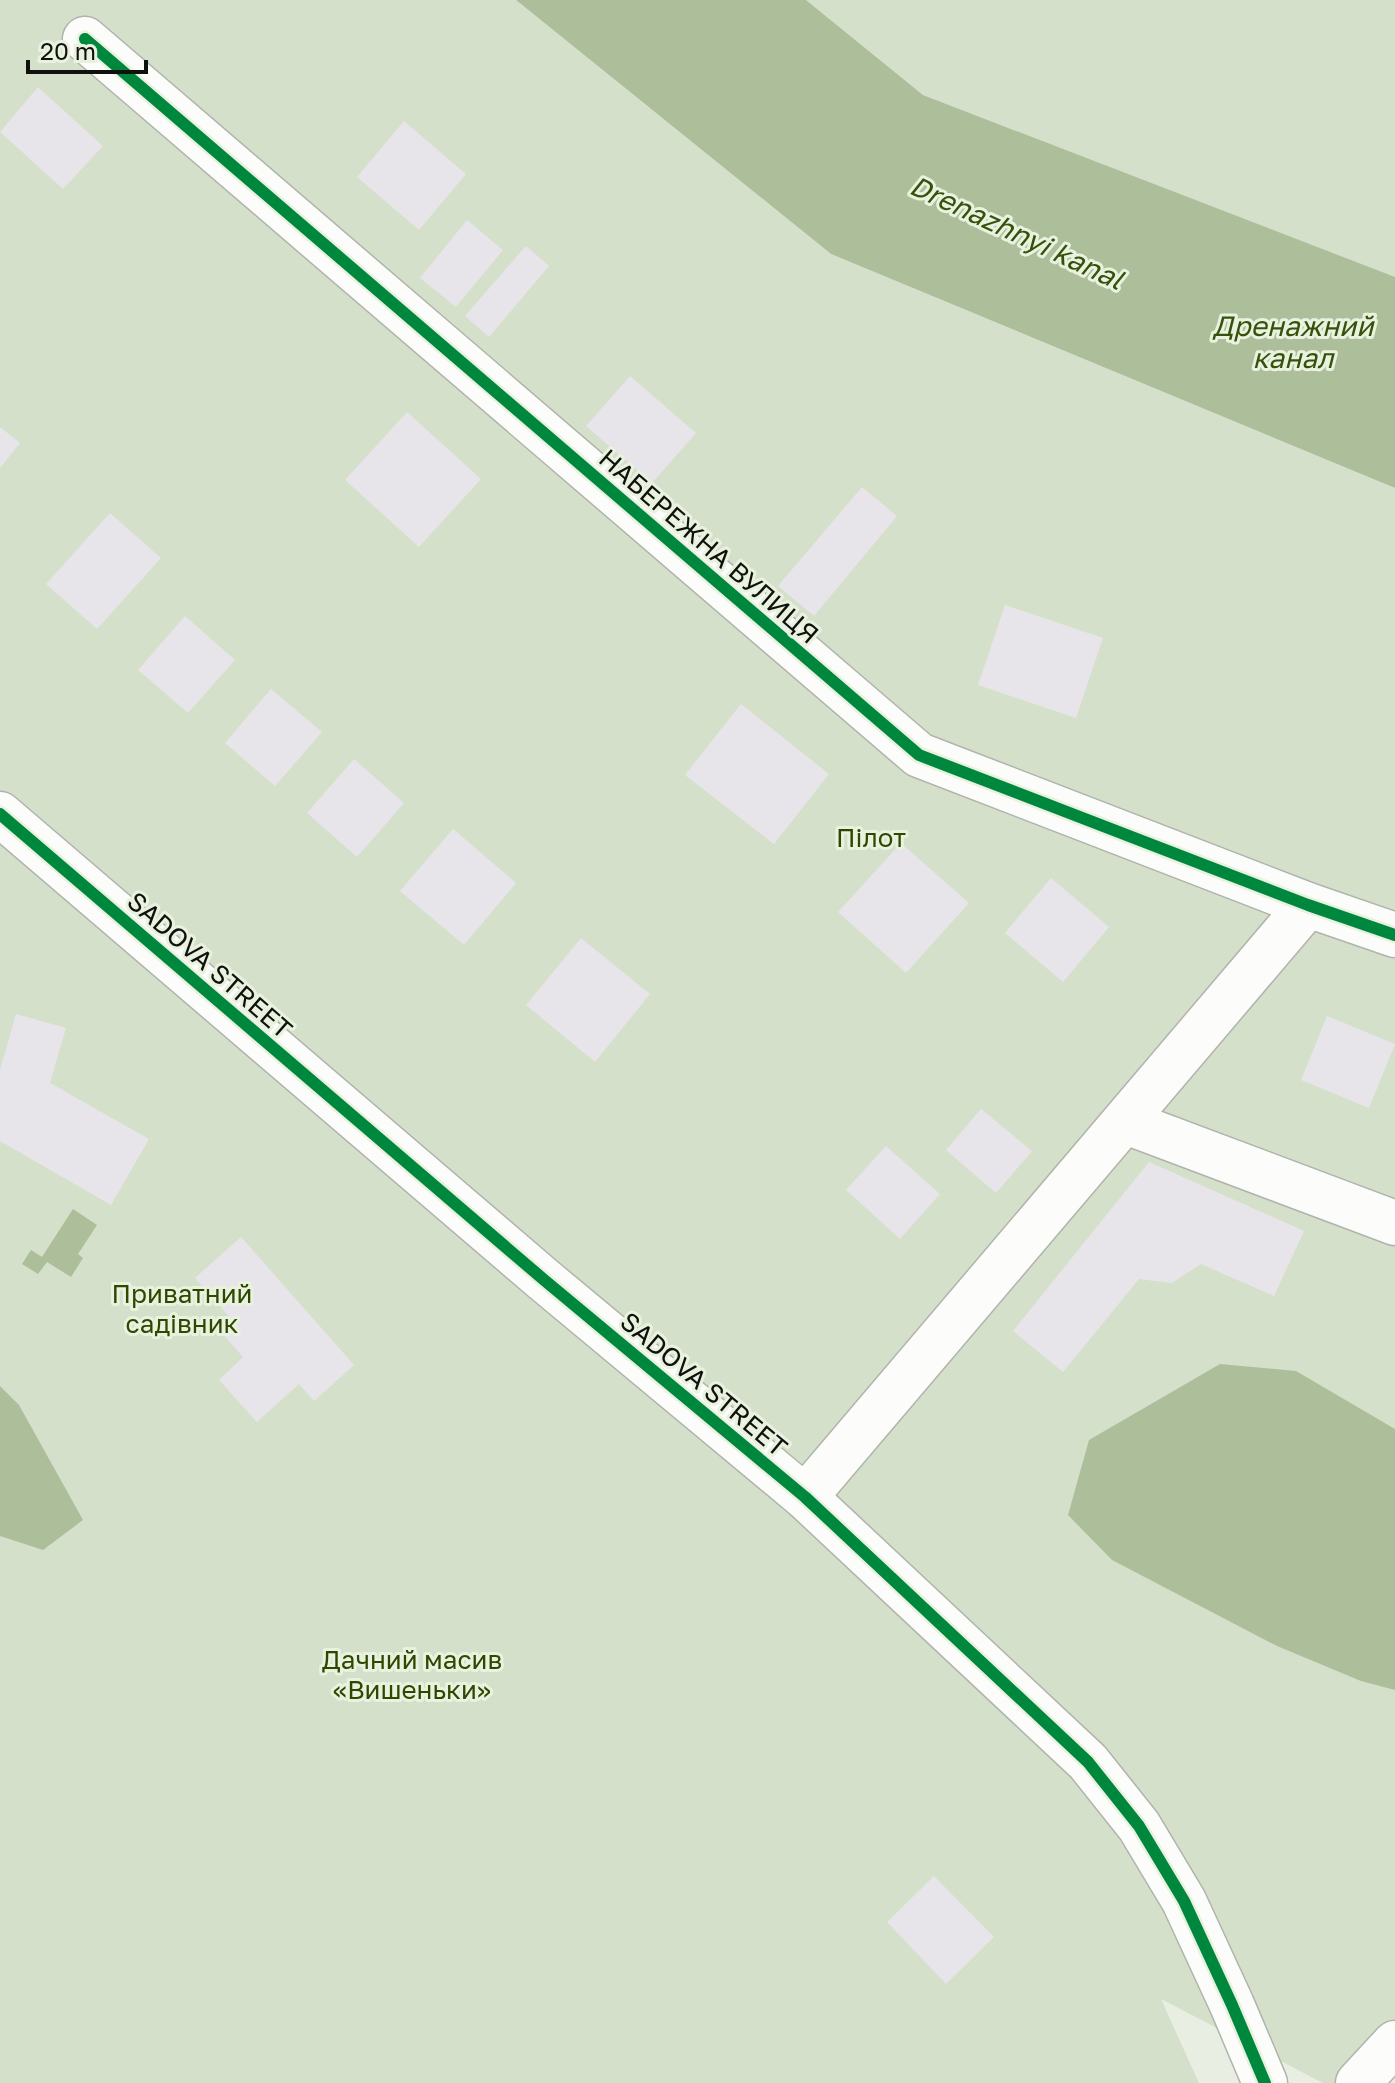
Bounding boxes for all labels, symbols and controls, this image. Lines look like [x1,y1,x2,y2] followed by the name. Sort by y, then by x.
[28,24,146,74] scale bar
[40,36,96,65] text: 20 m
[905,168,1130,296] water label: Drenazhnyi kanal
[1212,309,1375,374] water label: Дренажний канал
[593,442,825,650] street label: НАБЕРЕЖНА ВУЛИЦЯ
[836,822,906,853] park label: Пілот
[121,885,299,1045] street label: SADOVA STREET
[112,1278,252,1339] park label: Приватний садівник
[614,1305,794,1463] street label: SADOVA STREET
[322,1644,502,1705] park label: Дачний масив «Вишеньки»

